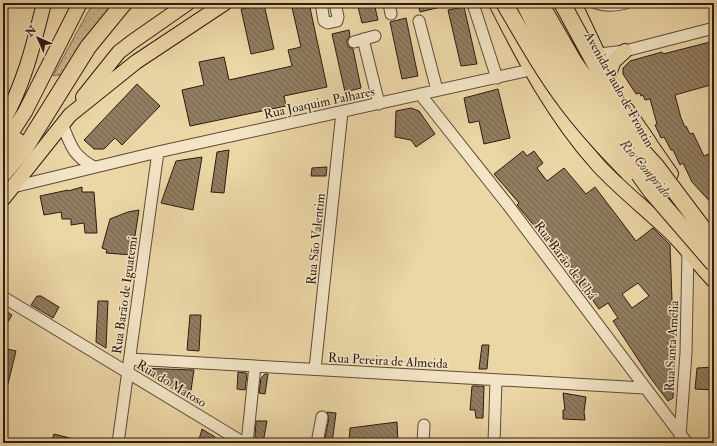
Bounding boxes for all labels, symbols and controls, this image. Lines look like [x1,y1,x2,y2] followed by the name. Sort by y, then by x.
[18,18,58,58] north arrow
[22,22,40,40] text: N
[580,28,658,150] street label: Avenida Paulo de Frontin
[262,83,377,123] street label: Rua Joaquim Palhares
[616,135,675,201] water label: Rio Comprido
[303,192,329,286] street label: Rua São Valentim
[530,218,600,304] street label: Rua Barão de Ubá
[109,235,141,355] street label: Rua Barão de Iguatemi
[662,299,682,392] street label: Rua Santa Amélia
[328,350,449,372] street label: Rua Pereira de Almeida
[134,357,209,411] street label: Rua do Matoso

